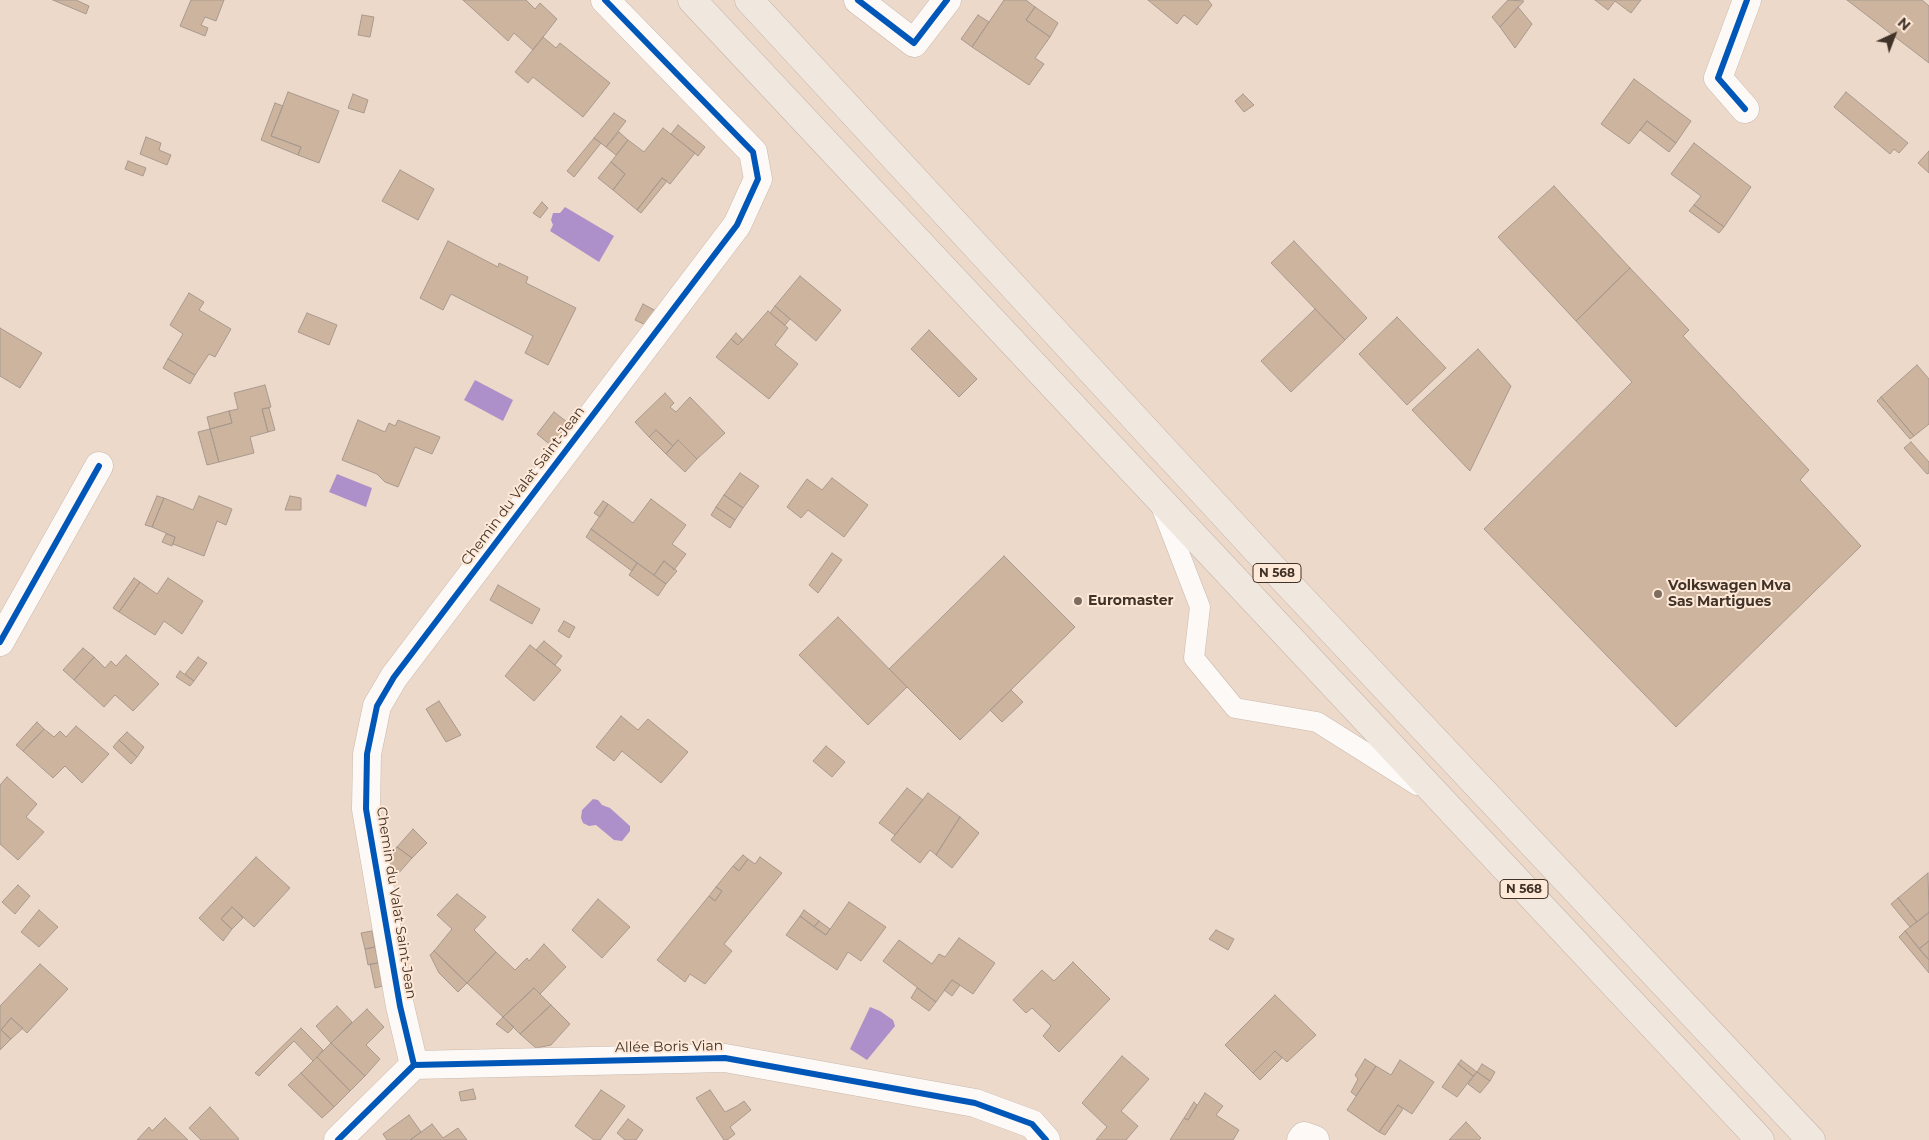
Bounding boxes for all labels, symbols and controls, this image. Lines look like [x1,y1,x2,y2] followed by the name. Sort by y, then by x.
[1869,10,1919,60] north arrow
[1894,14,1915,34] text: N
[458,403,588,569] street label: Chemin du Valat Saint-Jean
[1253,564,1301,582] road number: N 568
[1668,578,1791,610] place label: Volkswagen Mva Sas Martigues
[1652,588,1664,600] marker: Volkswagen Mva Sas Martigues
[1088,593,1174,609] place label: Euromaster
[1072,595,1084,607] marker: Euromaster
[372,806,420,1000] street label: Chemin du Valat Saint-Jean
[1500,880,1548,899] road number: N 568
[615,1038,723,1056] street label: Allée Boris Vian

